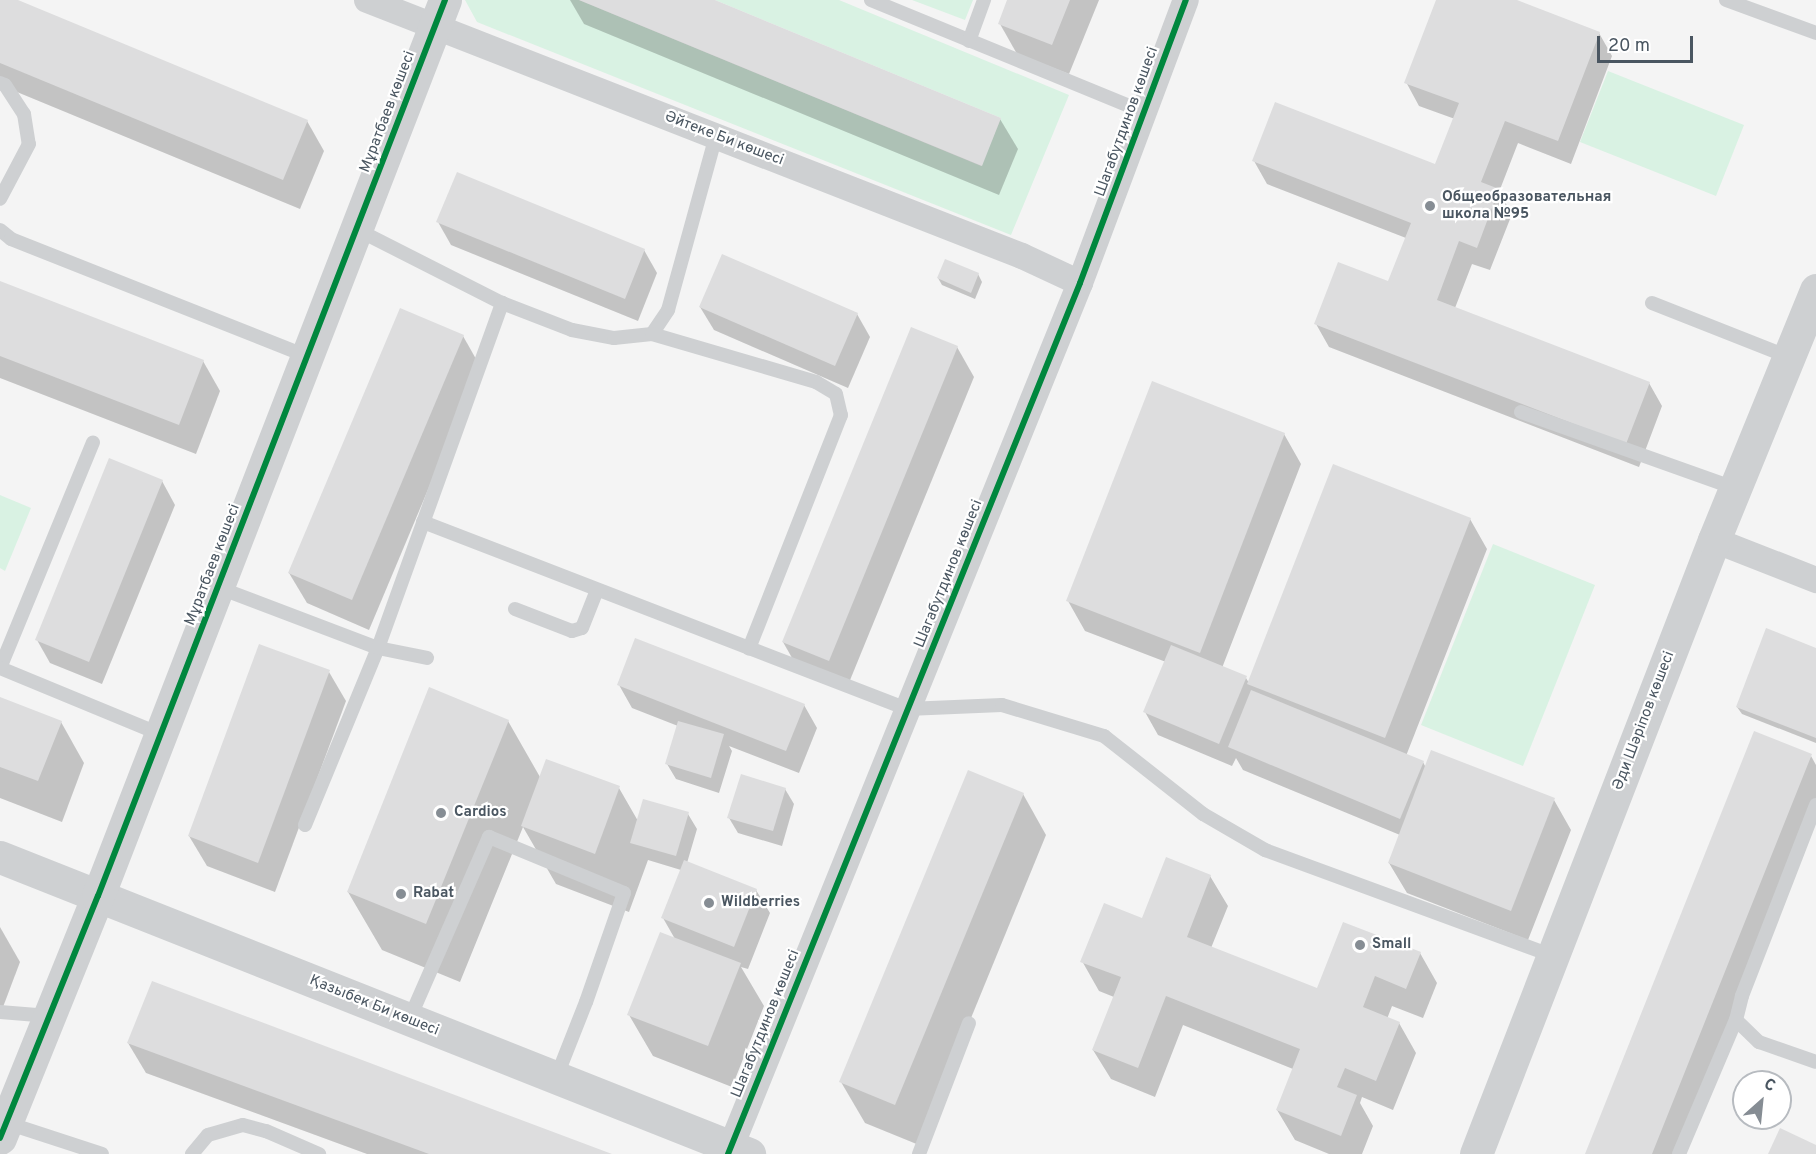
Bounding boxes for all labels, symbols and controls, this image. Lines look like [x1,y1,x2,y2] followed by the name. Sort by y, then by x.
[1600,24,1696,62] scale bar
[1608,35,1650,58] text: 20 m
[1092,45,1162,199] street label: Шагабутдинов көшесі
[357,49,419,175] street label: Мұратбаев көшесі
[662,108,786,170] street label: Әйтеке Би көшесі
[1442,188,1611,223] place label: Общеобразовательная школа №95
[1423,199,1437,213] marker: Общеобразовательная школа №95
[911,497,987,651] street label: Шагабутдинов көшесі
[182,502,244,628] street label: Мұратбаев көшесі
[1609,649,1679,793] street label: Әди Шәріпов көшесі
[432,804,450,822] marker: Cardios
[454,804,507,822] place label: Cardios
[413,885,454,903] place label: Rabat
[394,887,408,901] marker: Rabat
[721,894,800,912] place label: Wildberries
[702,896,716,910] marker: Wildberries
[1372,936,1411,954] place label: Small
[1353,938,1367,952] marker: Small
[728,947,804,1101] street label: Шагабутдинов көшесі
[307,972,441,1040] street label: Қазыбек Би көшесі
[1732,1070,1792,1130] north arrow
[1760,1075,1778,1097] text: С

